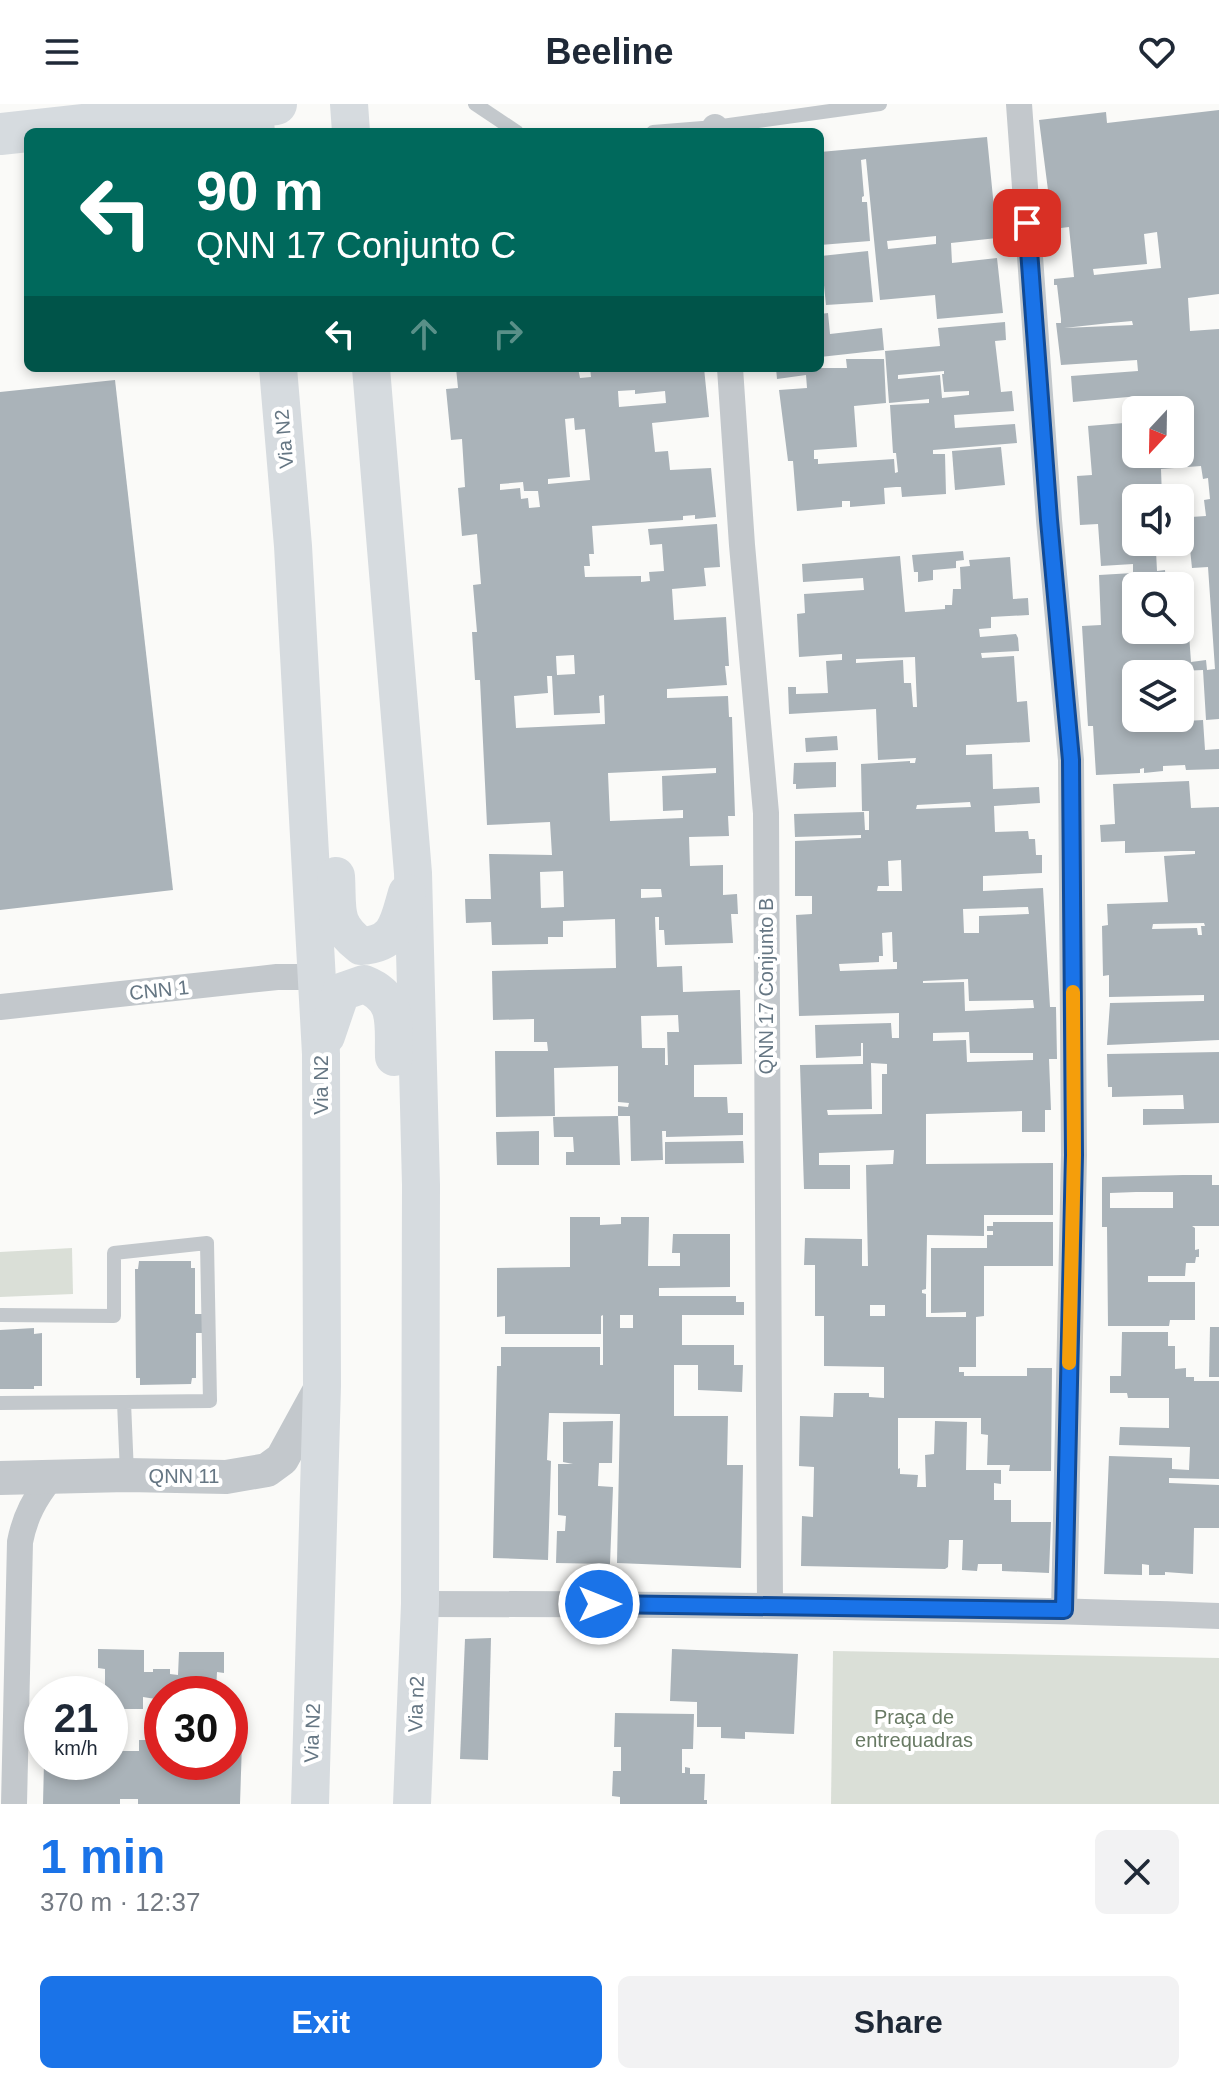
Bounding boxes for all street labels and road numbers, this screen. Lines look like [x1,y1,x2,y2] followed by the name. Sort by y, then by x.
[270,408,298,470] street label: Via N2
[755,898,777,1074] street label: QNN 17 Conjunto B
[128,976,190,1004] street label: CNN 1
[310,1055,332,1115] street label: Via N2
[149,1465,219,1487] street label: QNN 11
[404,1675,428,1733] street label: Via n2
[300,1703,324,1763] street label: Via N2

